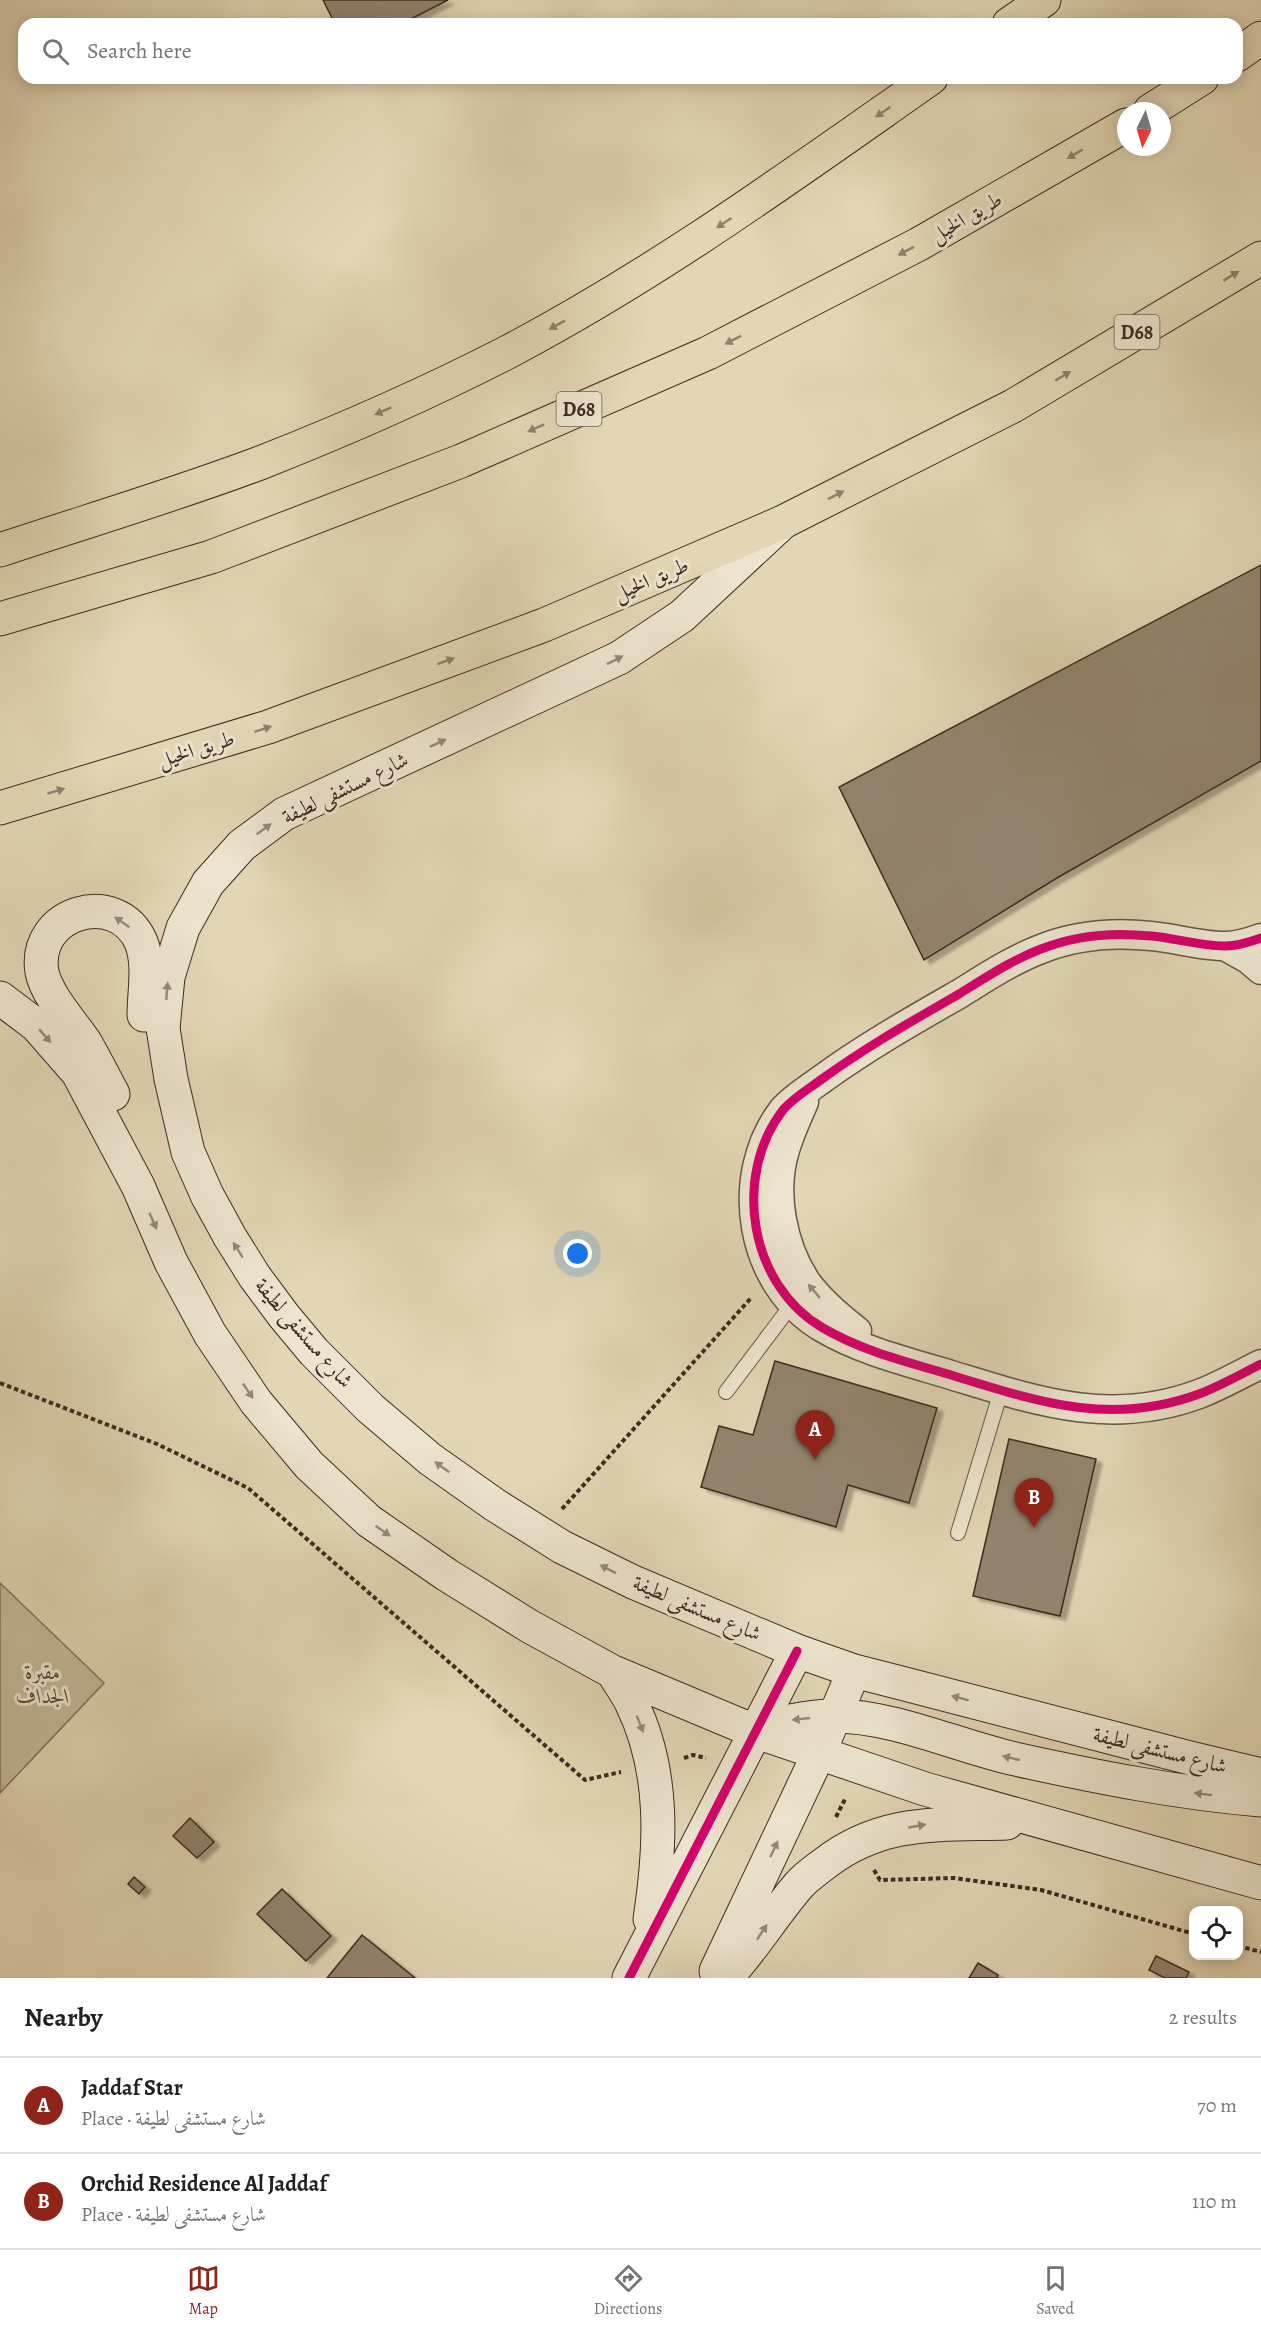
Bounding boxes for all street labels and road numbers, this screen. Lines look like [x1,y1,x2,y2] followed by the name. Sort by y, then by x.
[925,185,1008,250] street label: طريق الخيل
[1114,315,1160,349] road number: D68
[556,392,602,426] road number: D68
[609,551,693,608] street label: طريق الخيل
[154,724,238,775] street label: طريق الخيل
[277,745,415,834] street label: شارع مستشفى لطيفة
[245,1272,360,1397] street label: شارع مستشفى لطيفة
[627,1568,766,1651] street label: شارع مستشفى لطيفة
[1089,1720,1230,1784] street label: شارع مستشفى لطيفة

